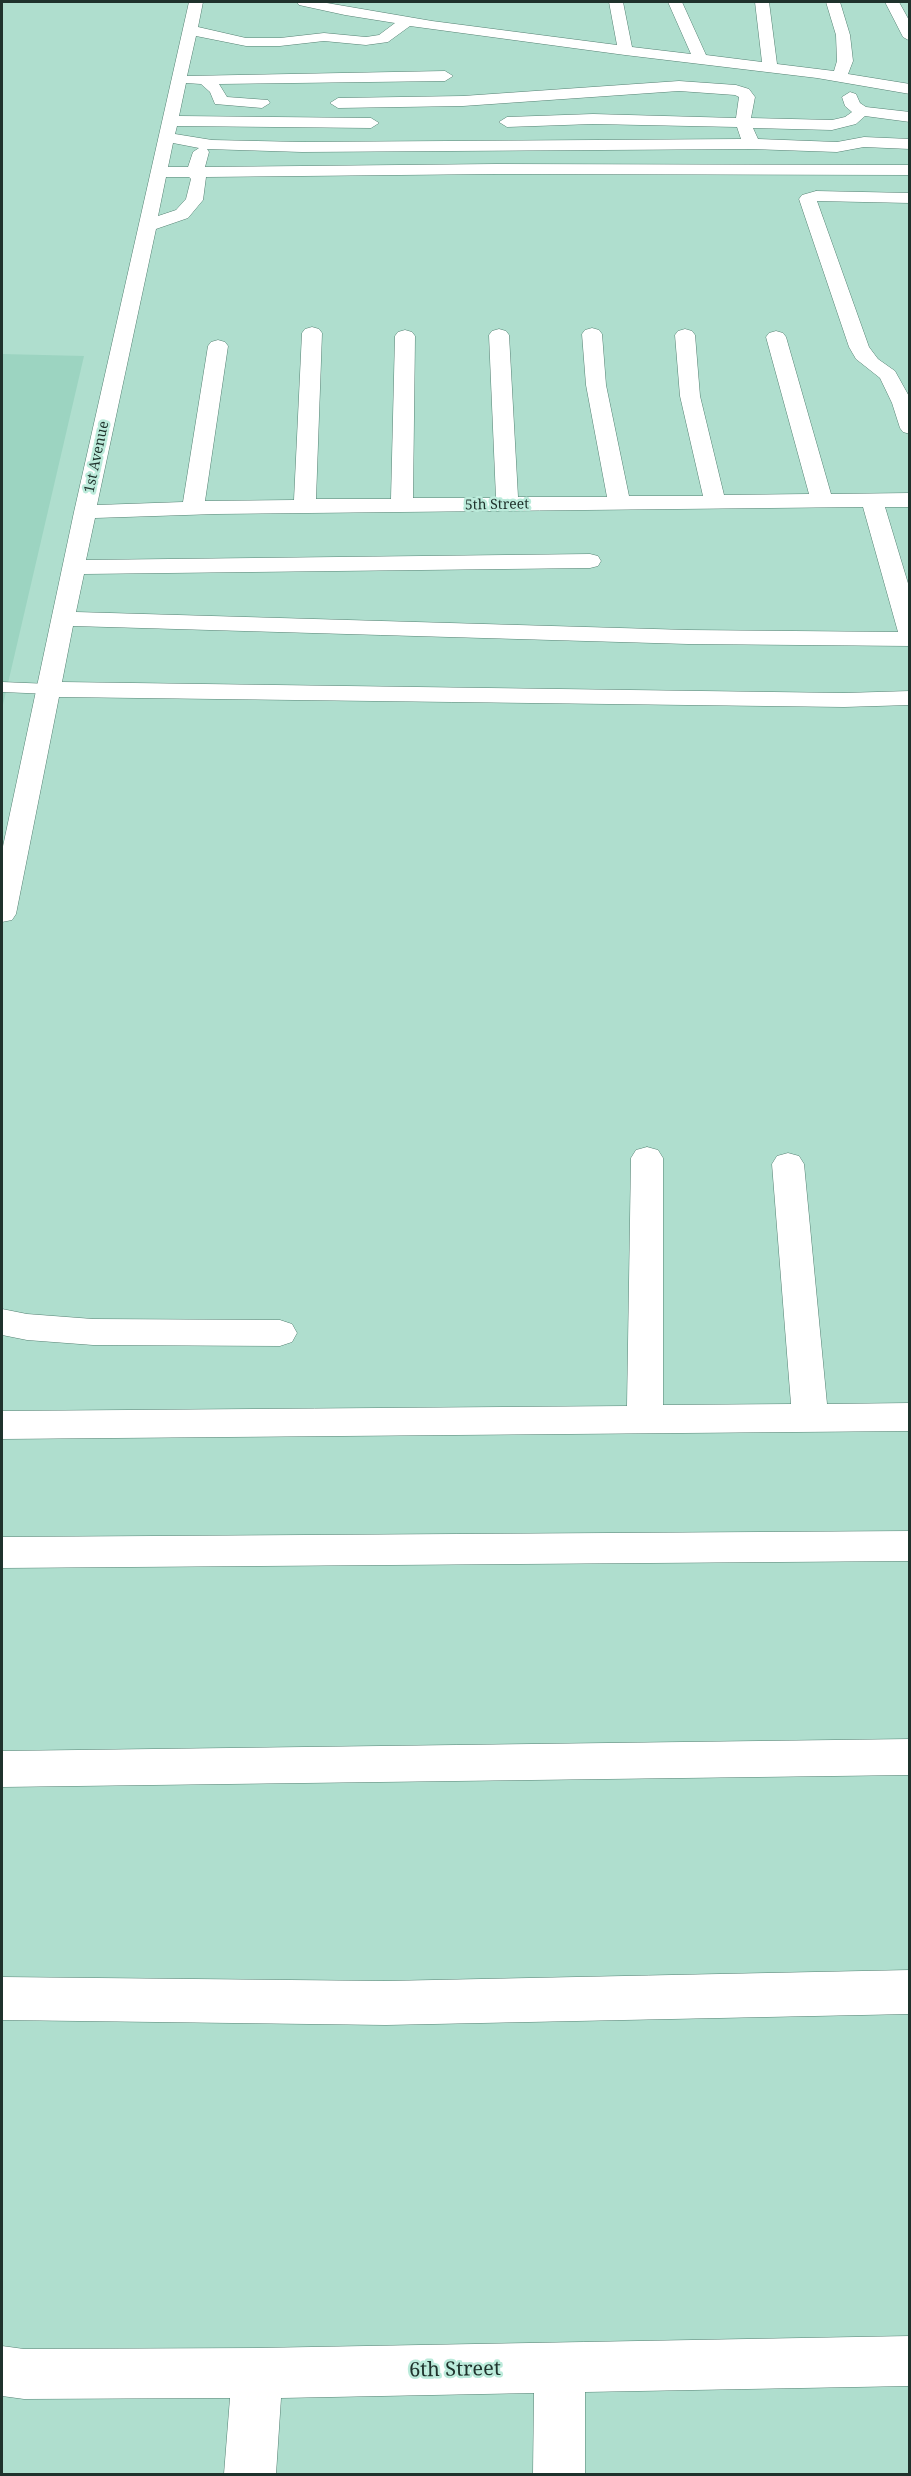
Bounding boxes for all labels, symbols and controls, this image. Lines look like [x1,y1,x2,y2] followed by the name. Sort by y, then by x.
[81,420,113,494] street label: 1st Avenue
[465,496,529,514] street label: 5th Street
[409,2357,501,2383] street label: 6th Street

